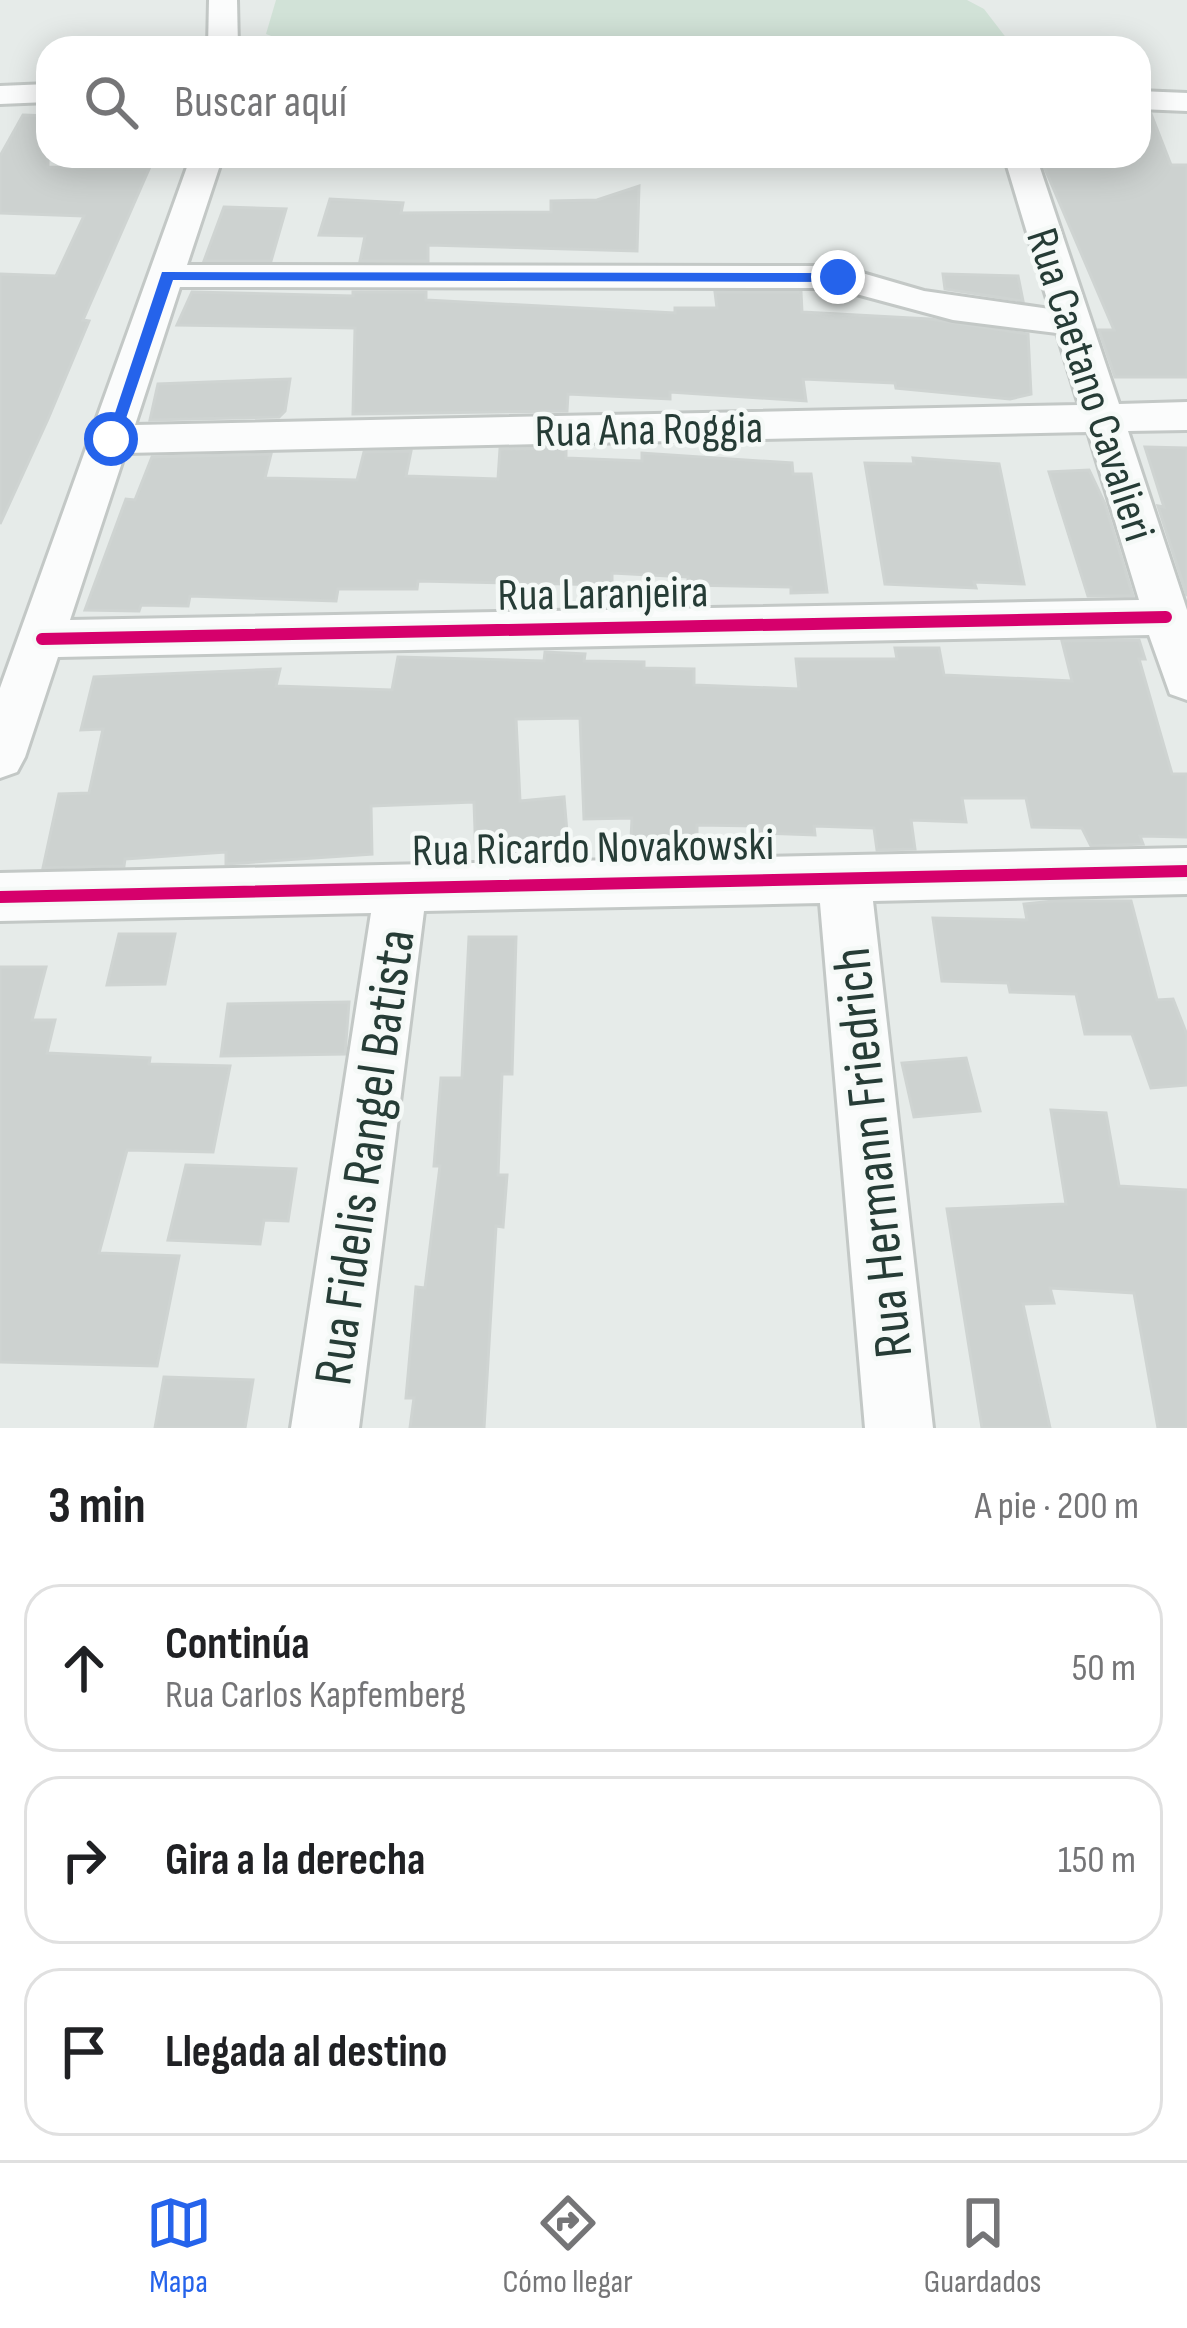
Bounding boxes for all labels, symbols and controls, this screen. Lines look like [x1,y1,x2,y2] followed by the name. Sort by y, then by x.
[36,36,1151,168] search box
[78,69,144,135] icon: search
[174,75,347,130] text: Buscar aquí
[1013,221,1166,548] street label: Rua Caetano Cavalieri
[811,250,865,304] route end
[534,401,764,460] street label: Rua Ana Roggia
[84,412,138,466] route start
[497,565,709,624] street label: Rua Laranjeira
[412,818,775,879] street label: Rua Ricardo Novakowski
[301,925,430,1389] street label: Rua Fidelis Rangel Batista
[820,944,927,1361] street label: Rua Hermann Friedrich
[48,1476,146,1537] text: 3 min
[975,1483,1139,1530] text: A pie · 200 m
[165,1617,310,1672] text: Continúa
[51,1635,117,1701] icon: ahead
[1072,1645,1136,1692] text: 50 m
[165,1672,466,1719] text: Rua Carlos Kapfemberg
[51,1827,117,1893] icon: right
[165,1833,425,1888] text: Gira a la derecha
[1058,1837,1136,1884] text: 150 m
[51,2019,117,2085] icon: arrive
[165,2025,447,2080] text: Llegada al destino
[146,2190,212,2302] tab: Mapa
[503,2190,633,2302] tab: Cómo llegar
[924,2190,1041,2302] tab: Guardados

